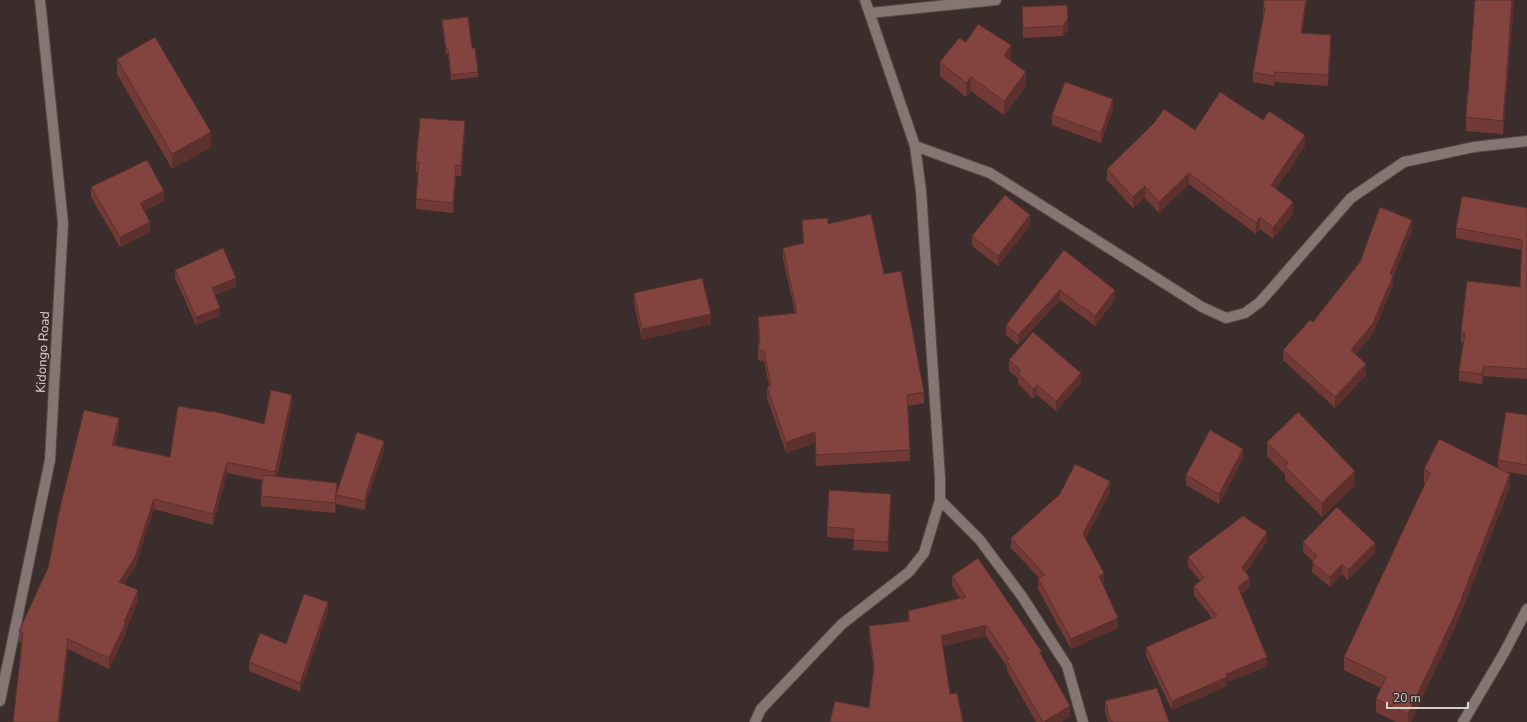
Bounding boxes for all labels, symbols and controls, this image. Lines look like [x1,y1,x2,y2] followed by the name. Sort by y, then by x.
[32,311,54,393] street label: Kidongo Road
[1387,684,1468,710] scale bar
[1393,690,1421,706] text: 20 m

